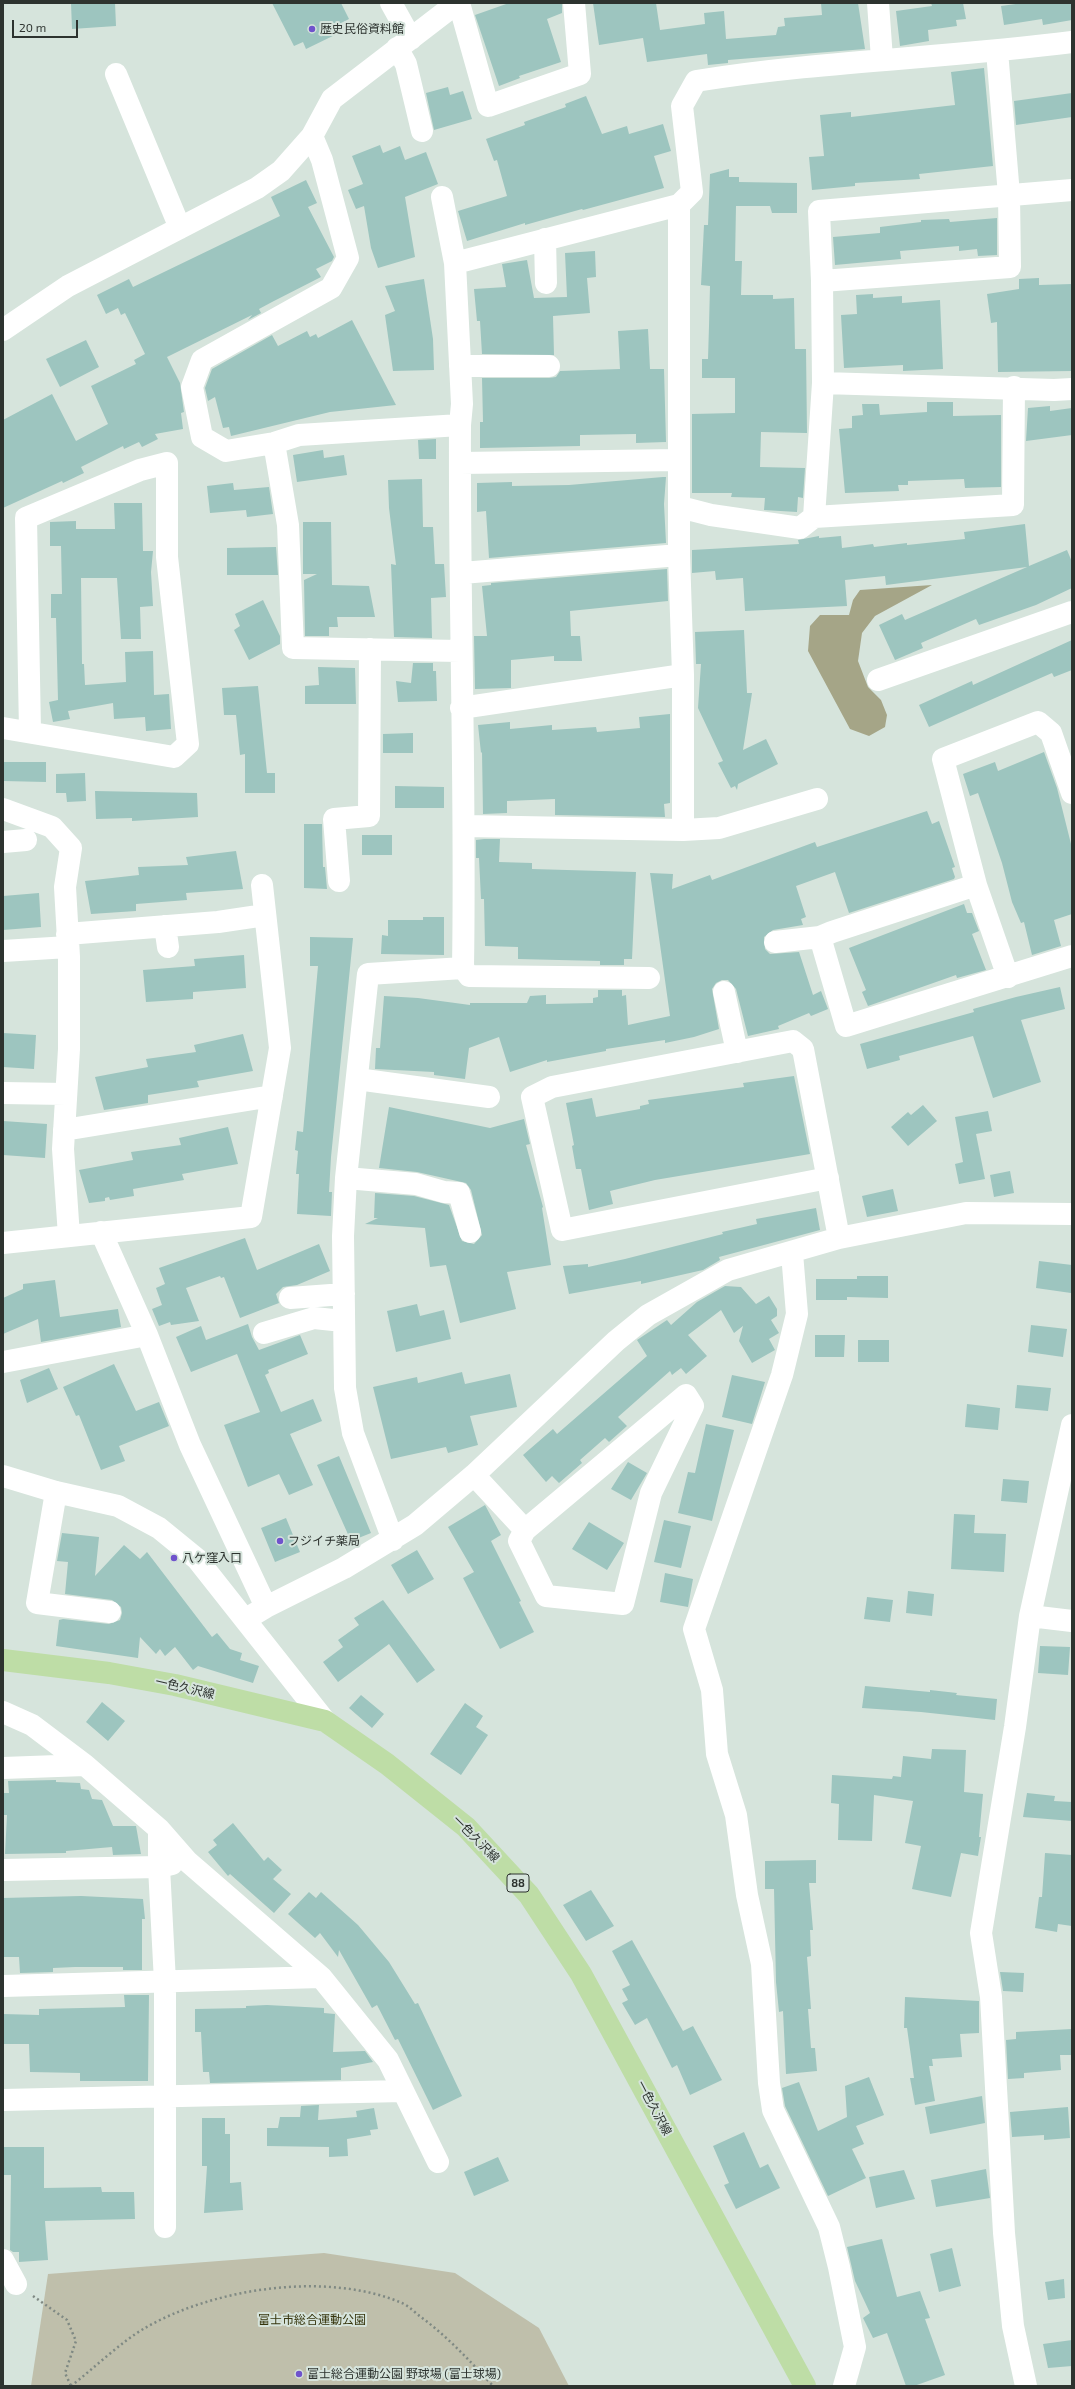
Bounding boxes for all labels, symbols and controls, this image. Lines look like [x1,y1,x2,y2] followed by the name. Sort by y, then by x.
[14,12,80,38] scale bar
[19,20,46,34] text: 20 m
[320,22,404,36] place label: 歴史民俗資料館
[307,24,317,34] marker: 歴史民俗資料館
[288,1534,360,1548] place label: フジイチ薬局
[275,1536,285,1546] marker: フジイチ薬局
[182,1551,242,1565] place label: 八ケ窪入口
[169,1553,179,1563] marker: 八ケ窪入口
[154,1674,216,1702] street label: 一色久沢線
[450,1813,502,1865] street label: 一色久沢線
[507,1874,529,1892] road number: 88
[634,2078,674,2138] street label: 一色久沢線
[258,2313,366,2327] park label: 富士市総合運動公園
[307,2367,501,2381] place label: 富士総合運動公園 野球場 (富士球場)
[294,2369,304,2379] marker: 富士総合運動公園 野球場 (富士球場)

